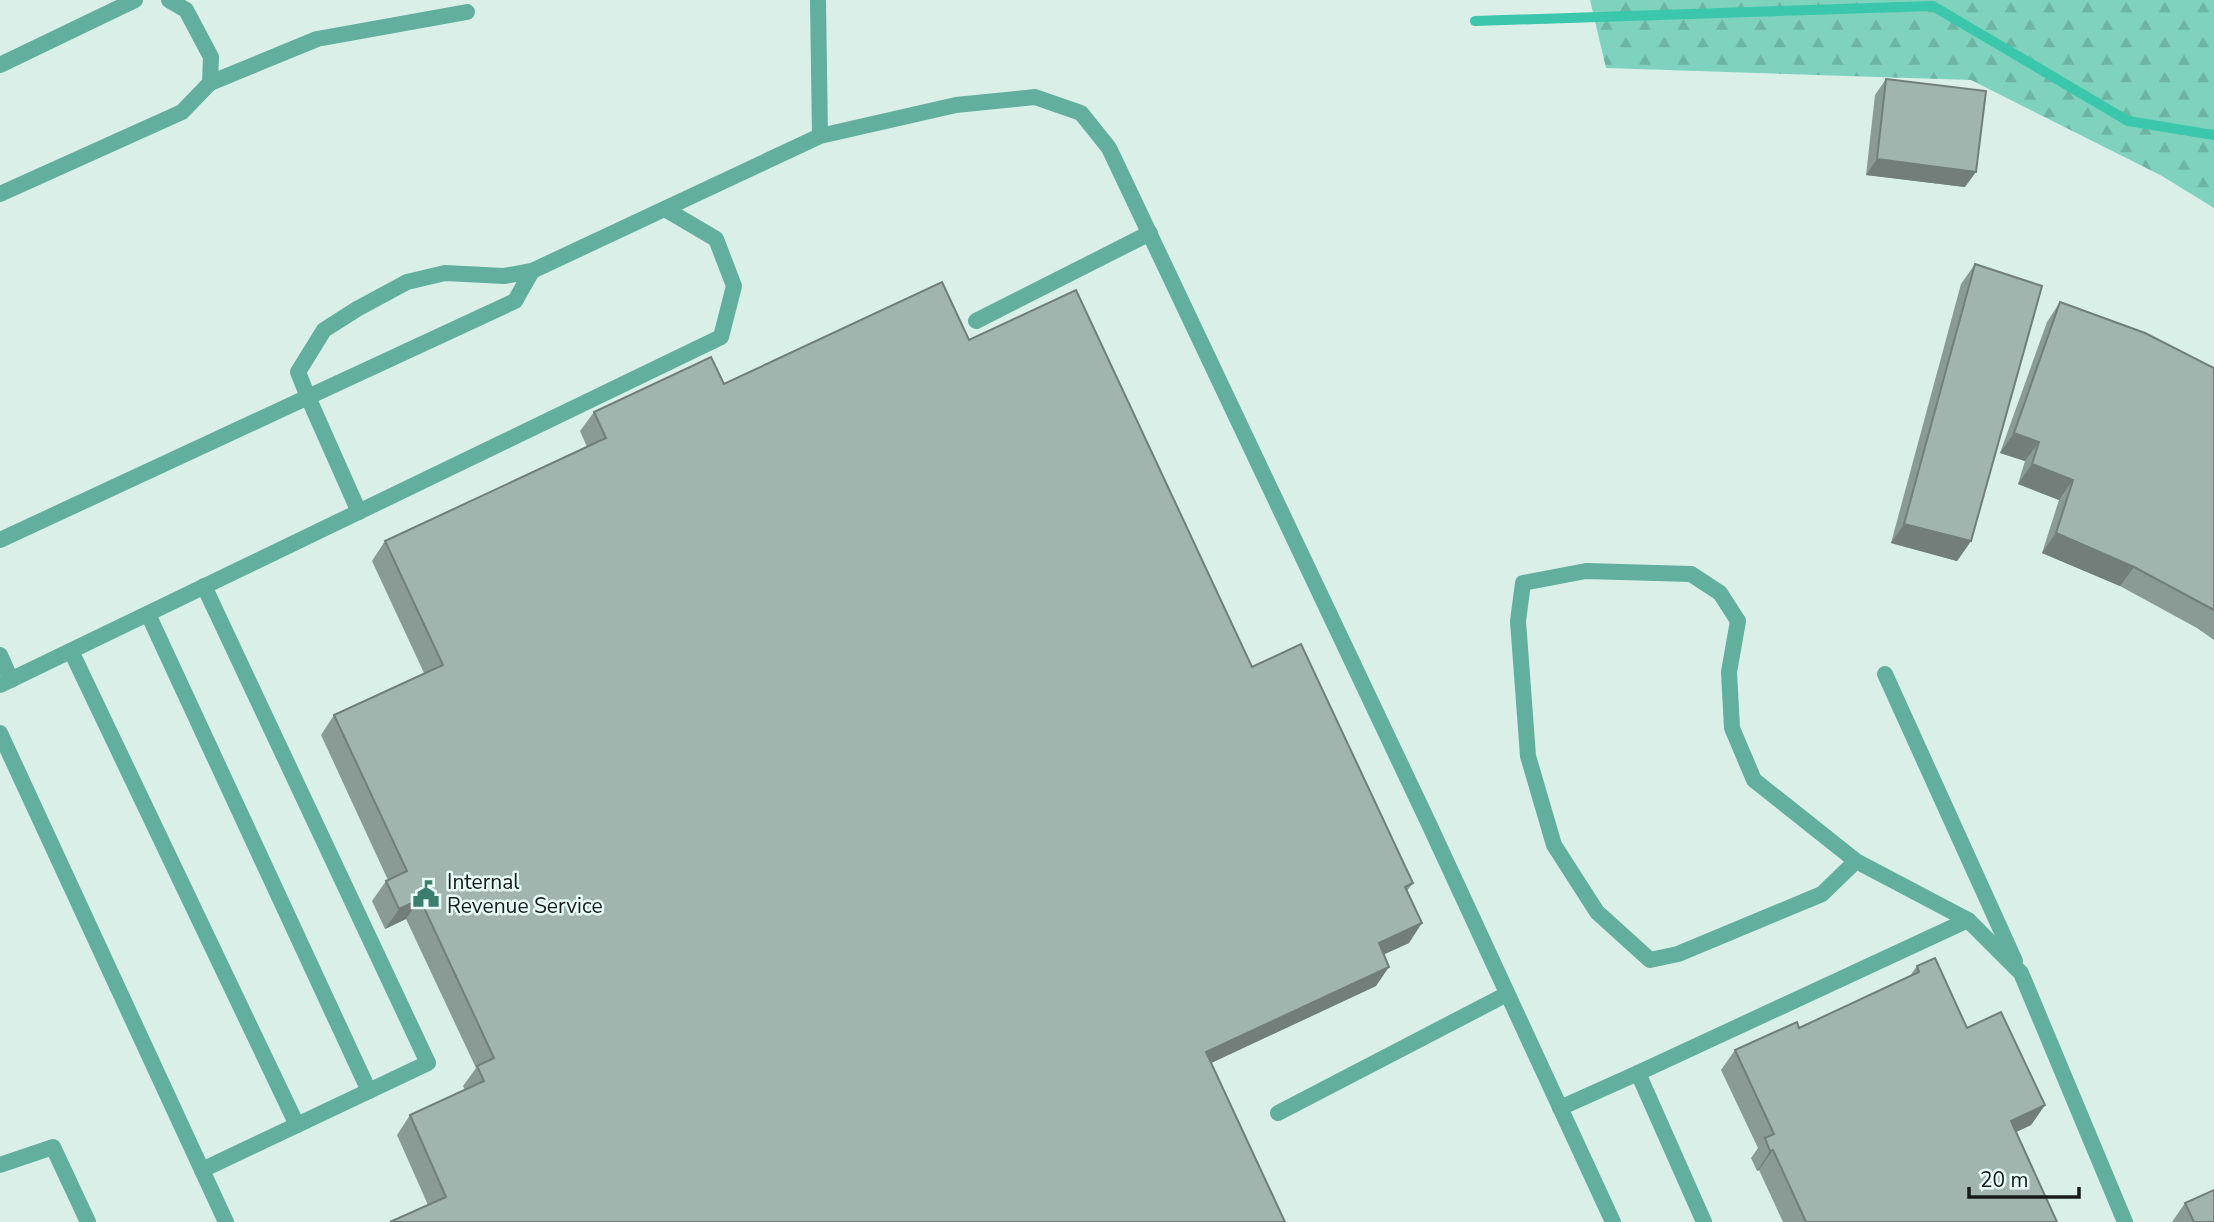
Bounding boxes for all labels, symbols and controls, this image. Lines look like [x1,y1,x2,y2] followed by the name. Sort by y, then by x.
[447,868,603,920] place label: Internal Revenue Service
[411,879,441,909] public building icon: Internal Revenue Service
[1969,1156,2079,1200] scale bar
[1980,1166,2029,1194] text: 20 m

